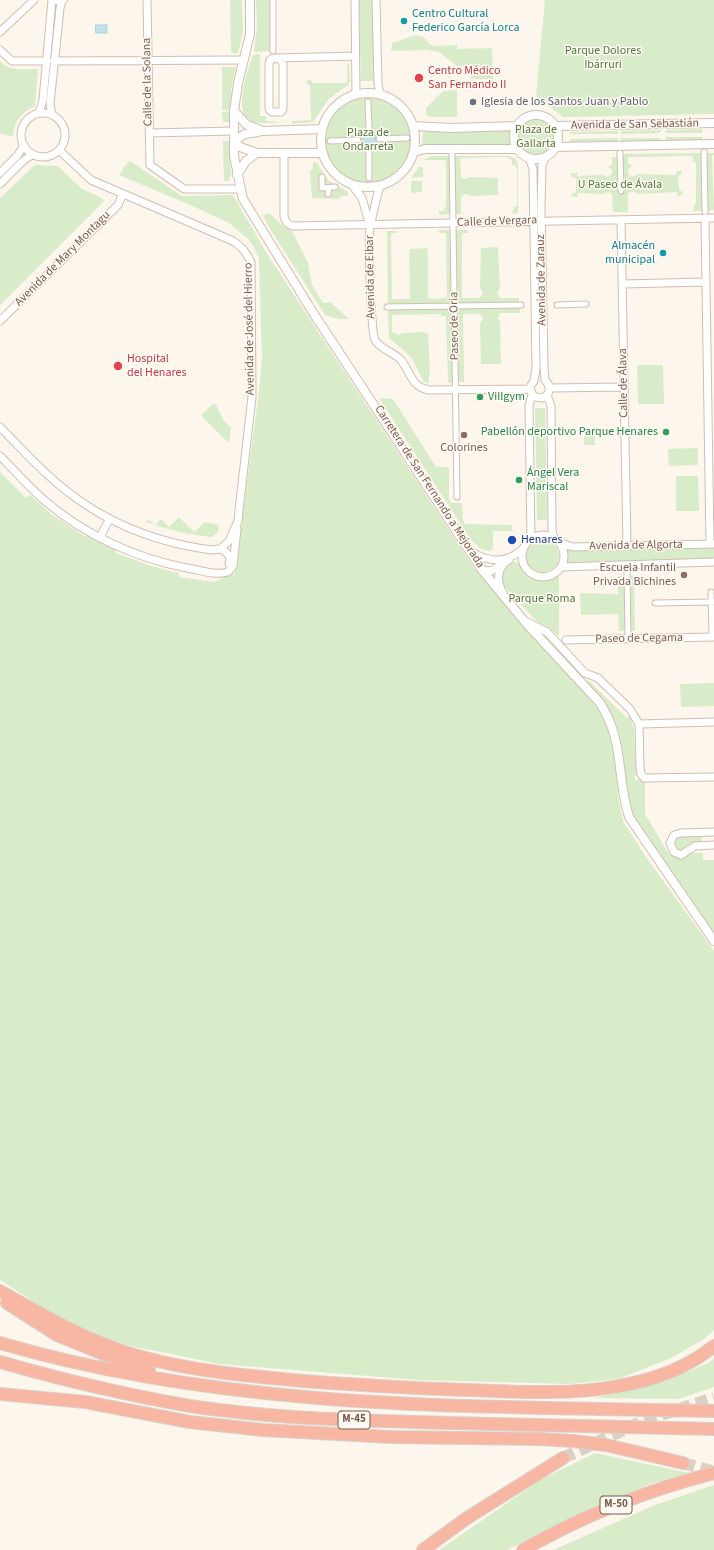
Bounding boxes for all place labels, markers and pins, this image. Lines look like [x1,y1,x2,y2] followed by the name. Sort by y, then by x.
[412,7,520,35] place label: Centro Cultural Federico García Lorca
[399,16,409,26] marker: Centro Cultural Federico García Lorca
[428,64,506,92] place label: Centro Médico San Fernando II
[413,72,425,84] marker: Centro Médico San Fernando II
[481,95,648,109] place label: Iglesia de los Santos Juan y Pablo
[468,97,478,107] marker: Iglesia de los Santos Juan y Pablo
[605,239,655,267] place label: Almacén municipal
[658,248,668,258] marker: Almacén municipal
[127,352,186,380] place label: Hospital del Henares
[112,360,124,372] marker: Hospital del Henares
[488,390,525,404] place label: Villgym
[475,392,485,402] marker: Villgym
[481,425,658,439] place label: Pabellón deportivo Parque Henares
[661,427,671,437] marker: Pabellón deportivo Parque Henares
[459,430,469,440] marker: Colorines
[440,441,488,455] place label: Colorines
[527,466,579,494] place label: Ángel Vera Mariscal
[514,475,524,485] marker: Ángel Vera Mariscal
[521,533,562,547] place label: Henares
[506,534,518,546] marker: Henares
[593,561,676,589] place label: Escuela Infantil Privada Bichines
[679,570,689,580] marker: Escuela Infantil Privada Bichines

